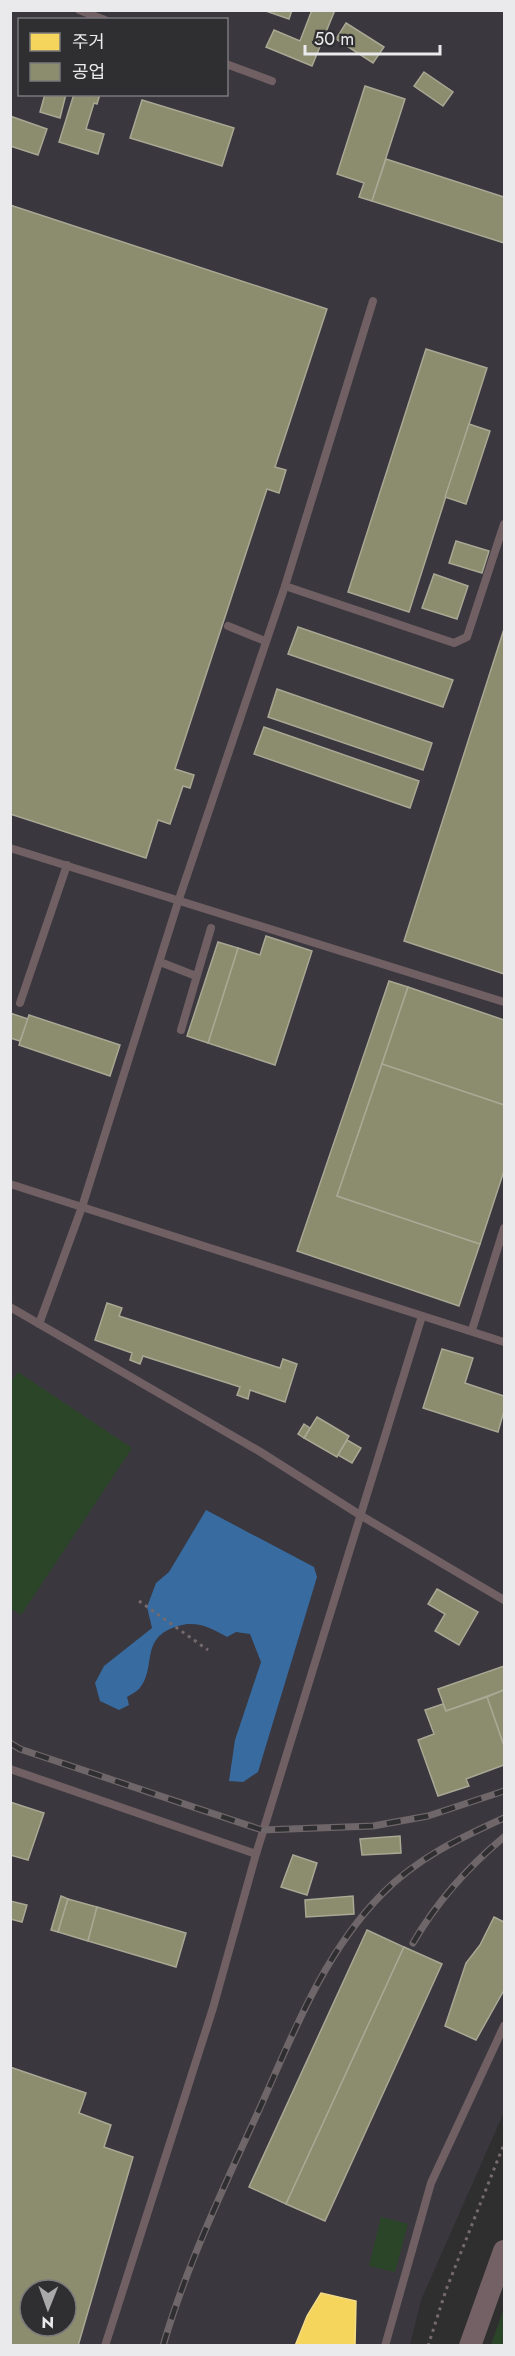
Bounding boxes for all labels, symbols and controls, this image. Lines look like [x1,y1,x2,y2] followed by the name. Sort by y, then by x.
[18,18,228,96] legend
[305,18,440,56] scale bar
[314,26,354,52] text: 50 m
[72,29,105,55] text: 주거
[72,59,105,85] text: 공업
[18,2278,78,2338] north arrow
[41,2311,54,2334] text: N

